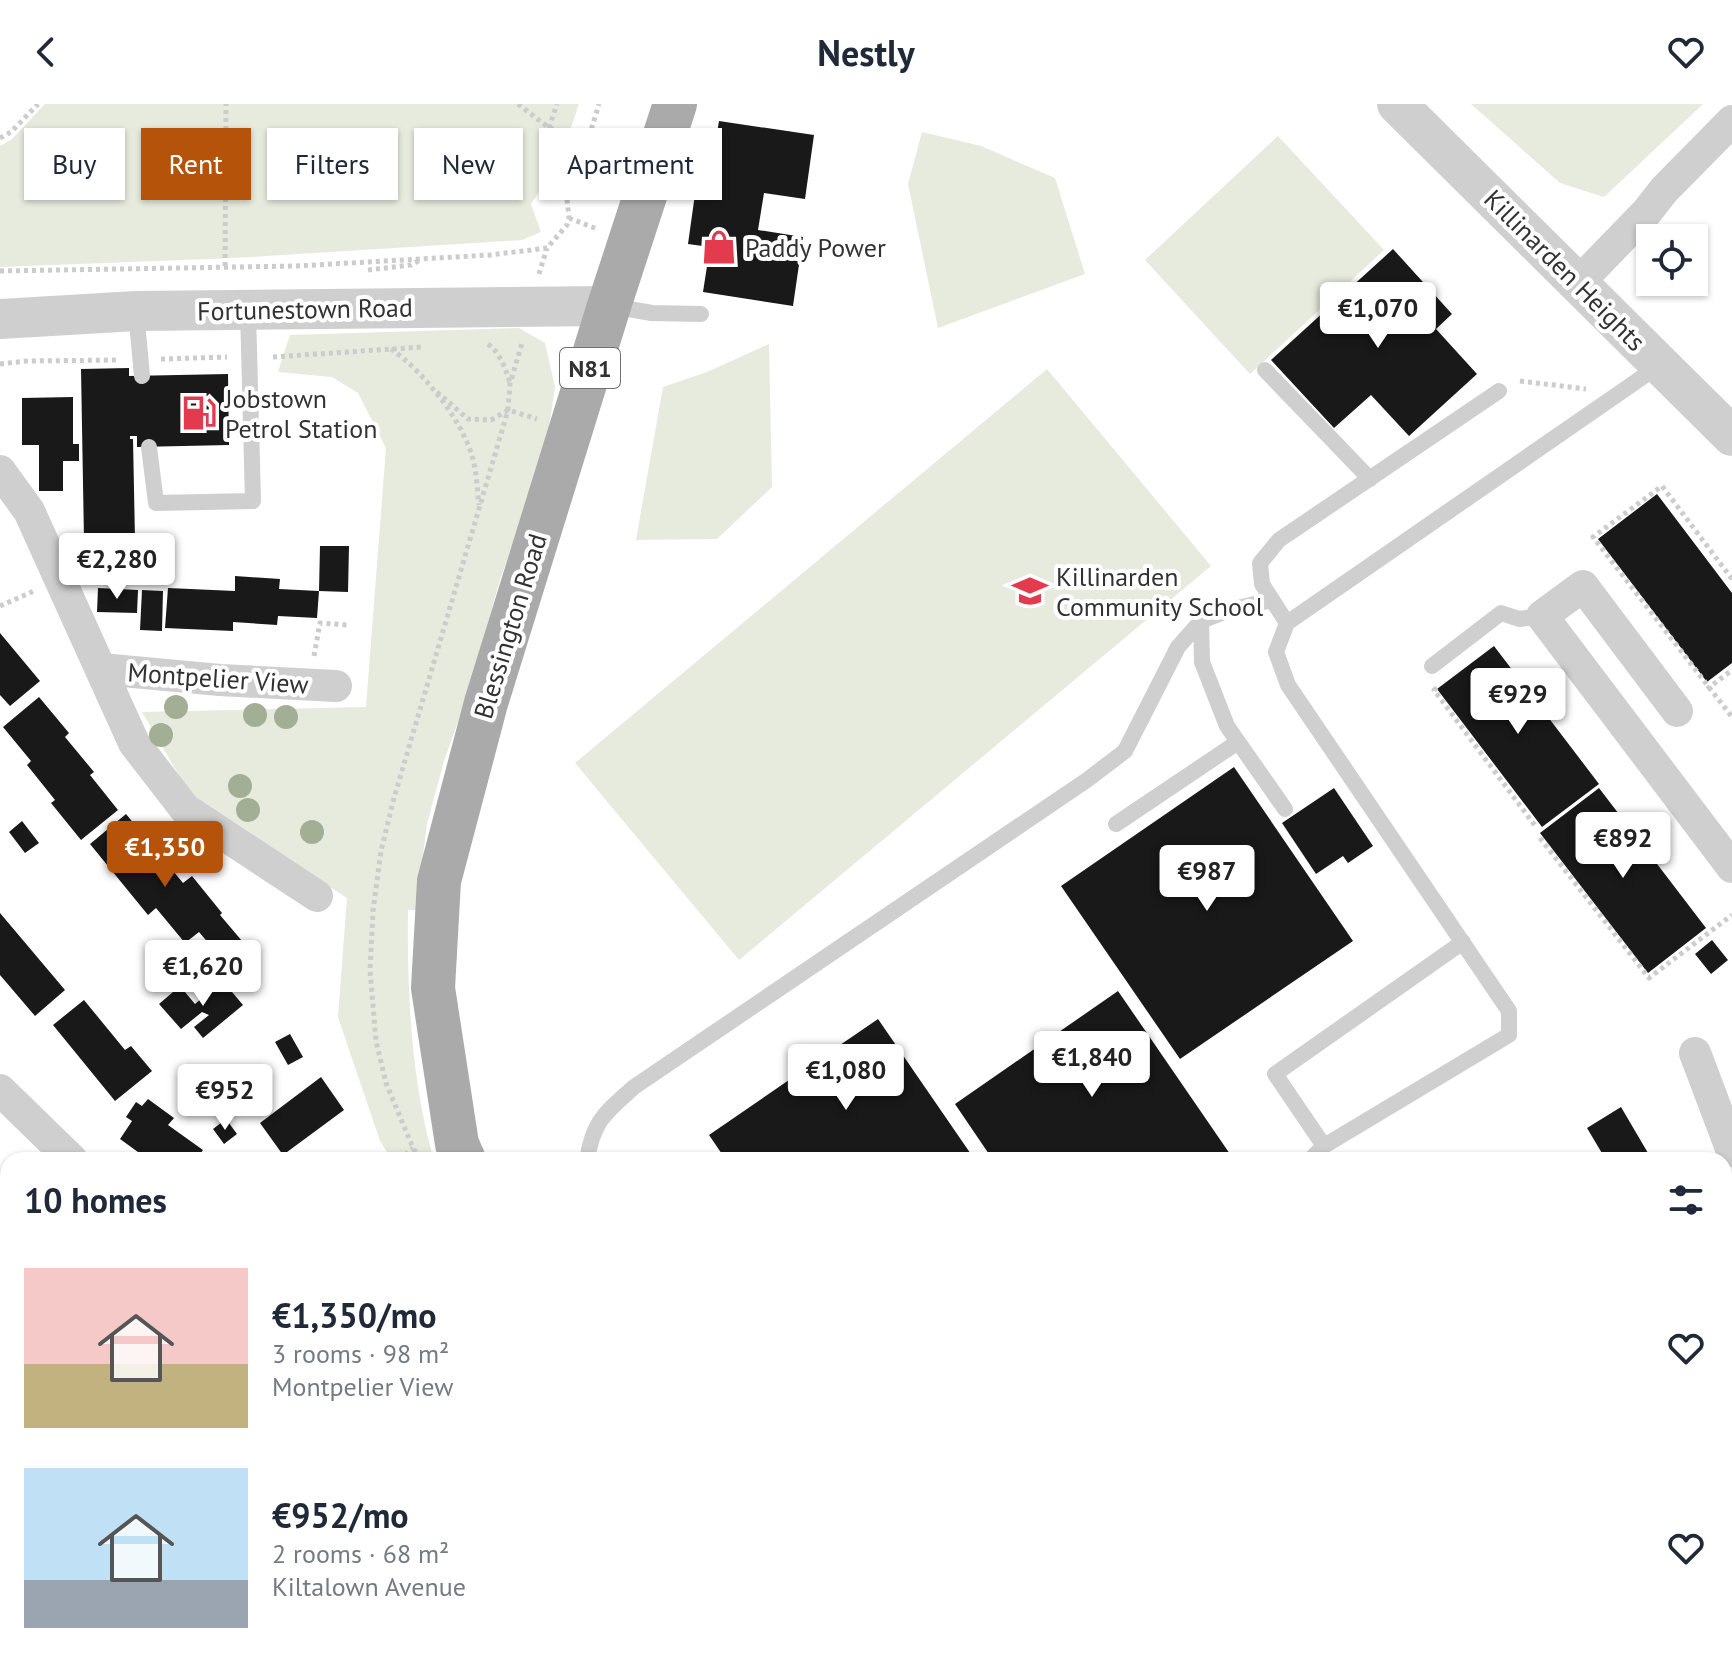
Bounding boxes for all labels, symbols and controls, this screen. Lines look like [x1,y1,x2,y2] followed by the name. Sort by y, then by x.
[817,29,915,76] text: Nestly
[24,30,68,74] icon: back
[1664,30,1708,74] icon: heart
[24,128,125,200] chip: Buy
[141,128,251,200] chip: Rent
[267,128,398,200] chip: Filters
[414,128,523,200] chip: New
[539,128,722,200] chip: Apartment
[1477,182,1653,358] street label: Killinarden Heights
[1636,224,1708,296] map controls
[1636,224,1708,296] button: locate
[700,228,738,266] shop icon: Paddy Power
[745,231,886,264] place label: Paddy Power
[1313,282,1443,350] pin: €1,070
[197,291,413,327] street label: Fortunestown Road
[1338,291,1418,324] text: €1,070
[560,348,620,388] road number: N81
[224,382,377,445] place label: Jobstown Petrol Station
[180,394,218,432] fuel station icon: Jobstown Petrol Station
[466,530,554,722] street label: Blessington Road
[52,533,182,601] pin: €2,280
[77,542,157,575] text: €2,280
[1056,560,1264,623] place label: Killinarden Community School
[1011,572,1049,610] school or university icon: Killinarden Community School
[126,655,310,701] street label: Montpelier View
[1471,668,1565,736] pin: €929
[1489,677,1547,710] text: €929
[1576,812,1670,880] pin: €892
[100,821,230,889] pin: €1,350
[1594,821,1652,854] text: €892
[125,830,205,863] text: €1,350
[1160,845,1254,913] pin: €987
[1178,854,1236,887] text: €987
[138,940,268,1008] pin: €1,620
[163,949,243,982] text: €1,620
[1027,1031,1157,1099] pin: €1,840
[1052,1040,1132,1073] text: €1,840
[781,1044,911,1112] pin: €1,080
[806,1053,886,1086] text: €1,080
[178,1064,272,1132] pin: €952
[196,1073,254,1106] text: €952
[24,1178,167,1222] text: 10 homes
[1664,1178,1708,1222] icon: filters
[272,1293,436,1337] text: €1,350/mo
[88,1300,184,1396] icon: home
[1664,1326,1708,1370] icon: heart
[272,1337,449,1370] text: 3 rooms · 98 m²
[272,1370,453,1403] text: Montpelier View
[272,1493,409,1537] text: €952/mo
[88,1500,184,1596] icon: home
[1664,1526,1708,1570] icon: heart
[272,1537,449,1570] text: 2 rooms · 68 m²
[272,1570,466,1603] text: Kiltalown Avenue

